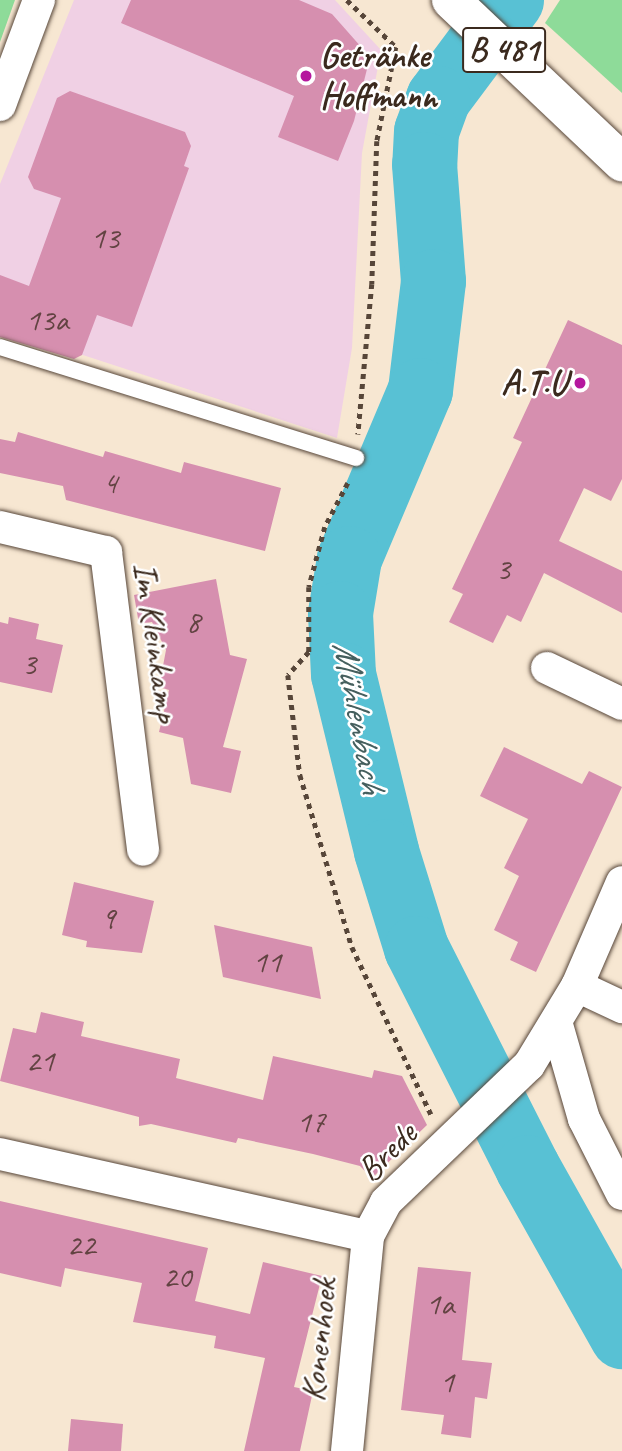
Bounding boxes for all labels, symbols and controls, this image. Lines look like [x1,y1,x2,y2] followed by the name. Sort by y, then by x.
[462,20,546,80] road number: B 481
[320,35,437,117] place label: Getränke Hoffmann
[298,68,314,84] marker: Getränke Hoffmann
[91,219,119,257] house number: 13
[26,301,68,339] house number: 13a
[501,362,566,404] place label: A.T.U
[572,375,588,391] marker: A.T.U
[103,464,117,502] house number: 4
[496,550,510,588] house number: 3
[124,560,188,724] street label: Im Kleinkamp
[186,603,200,641] house number: 8
[323,638,395,796] water label: Mühlenbach
[22,645,36,683] house number: 3
[101,899,115,937] house number: 9
[253,943,281,981] house number: 11
[26,1042,54,1080] house number: 21
[297,1103,325,1141] house number: 17
[348,1113,426,1191] street label: Brede
[67,1226,95,1264] house number: 22
[163,1258,191,1296] house number: 20
[292,1276,346,1404] street label: Konenhoek
[426,1285,454,1323] house number: 1a
[440,1363,454,1401] house number: 1

